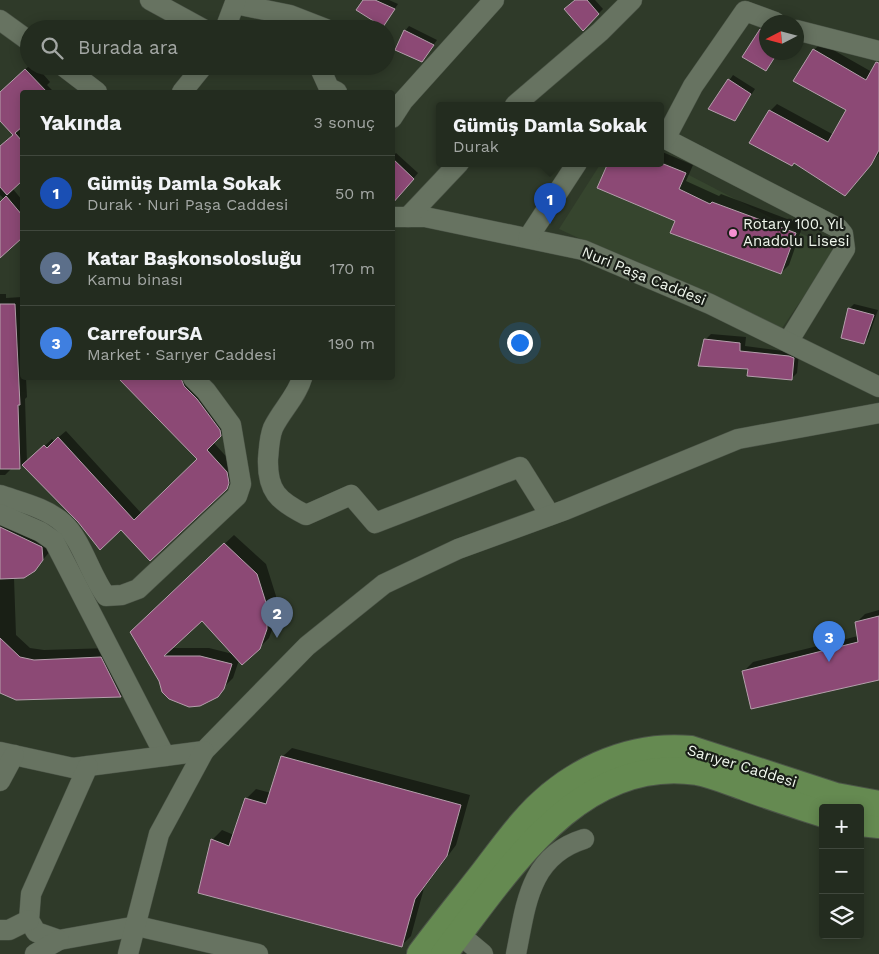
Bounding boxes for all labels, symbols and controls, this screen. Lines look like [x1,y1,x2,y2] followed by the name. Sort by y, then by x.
[759,15,804,60] north arrow
[20,20,395,75] search box
[38,34,66,62] icon: search
[78,36,178,59] text: Burada ara
[436,102,664,167] popup
[40,110,121,135] text: Yakında
[313,113,375,132] text: 3 sonuç
[453,114,647,137] text: Gümüş Damla Sokak
[453,137,499,156] text: Durak
[87,172,281,195] text: Gümüş Damla Sokak
[534,183,566,224] pin: 1
[53,184,59,203] text: 1
[335,184,375,203] text: 50 m
[87,195,288,214] text: Durak · Nuri Paşa Caddesi
[743,215,849,250] place label: Rotary 100. Yıl Anadolu Lisesi
[727,227,739,239] marker: Rotary 100. Yıl Anadolu Lisesi
[579,243,709,309] street label: Nuri Paşa Caddesi
[87,247,302,270] text: Katar Başkonsolosluğu
[51,259,61,278] text: 2
[329,259,375,278] text: 170 m
[87,270,183,289] text: Kamu binası
[87,322,202,345] text: CarrefourSA
[507,330,533,356] your location
[51,334,61,353] text: 3
[328,334,375,353] text: 190 m
[87,345,276,364] text: Market · Sarıyer Caddesi
[261,597,293,638] pin: 2
[813,621,845,662] pin: 3
[685,741,799,791] street label: Sarıyer Caddesi
[819,804,864,939] map controls
[819,804,864,849] button: +
[819,849,864,894] button: −
[819,894,864,939] button: layers

